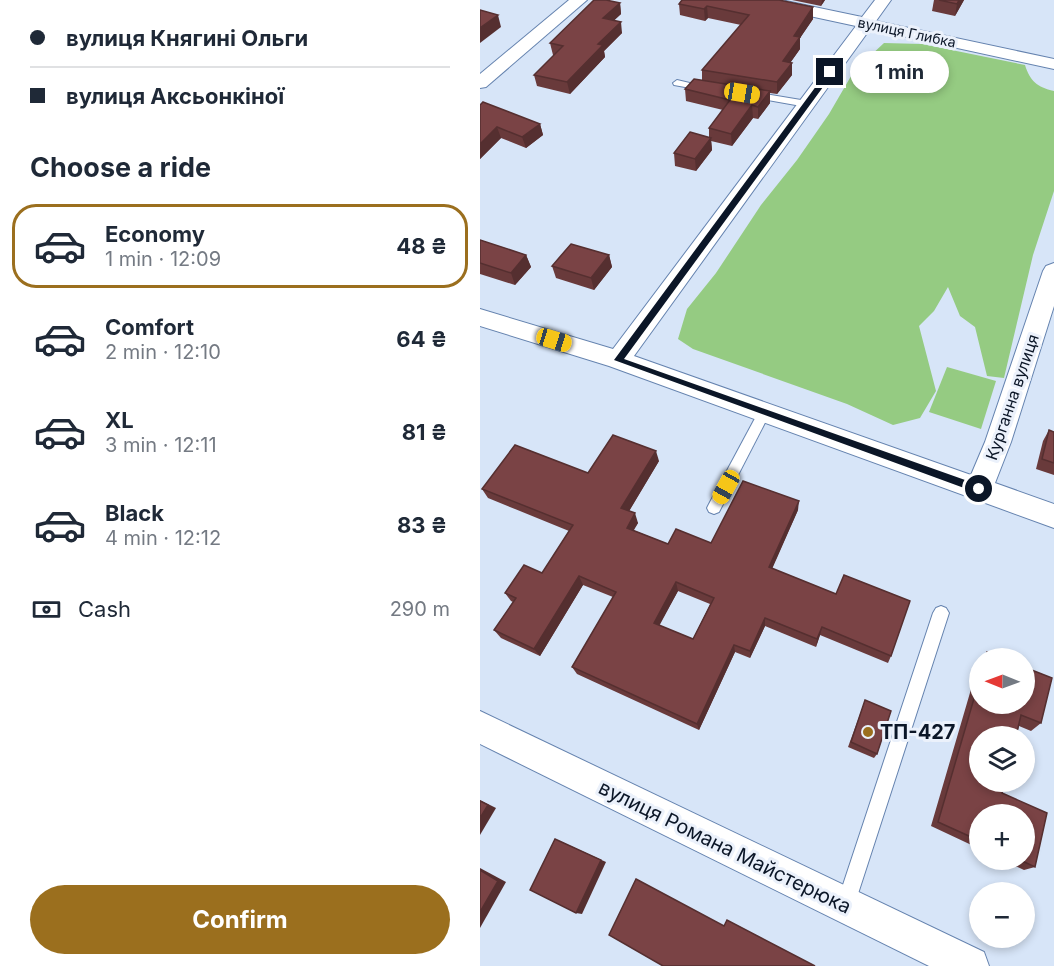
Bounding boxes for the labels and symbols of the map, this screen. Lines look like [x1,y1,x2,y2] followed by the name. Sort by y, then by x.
[856,13,958,51] street label: вулиця Глибка
[851,51,950,93] callout: 1 min
[816,58,843,85] route end
[723,81,761,105] car
[534,326,574,354] car
[981,331,1043,463] street label: Курганна вулиця
[709,467,743,507] car
[965,475,992,502] route start
[969,648,1035,714] north arrow
[880,720,955,744] place label: ТП-427
[861,725,875,739] marker: ТП-427
[595,775,855,919] street label: вулиця Романа Майстерюка

